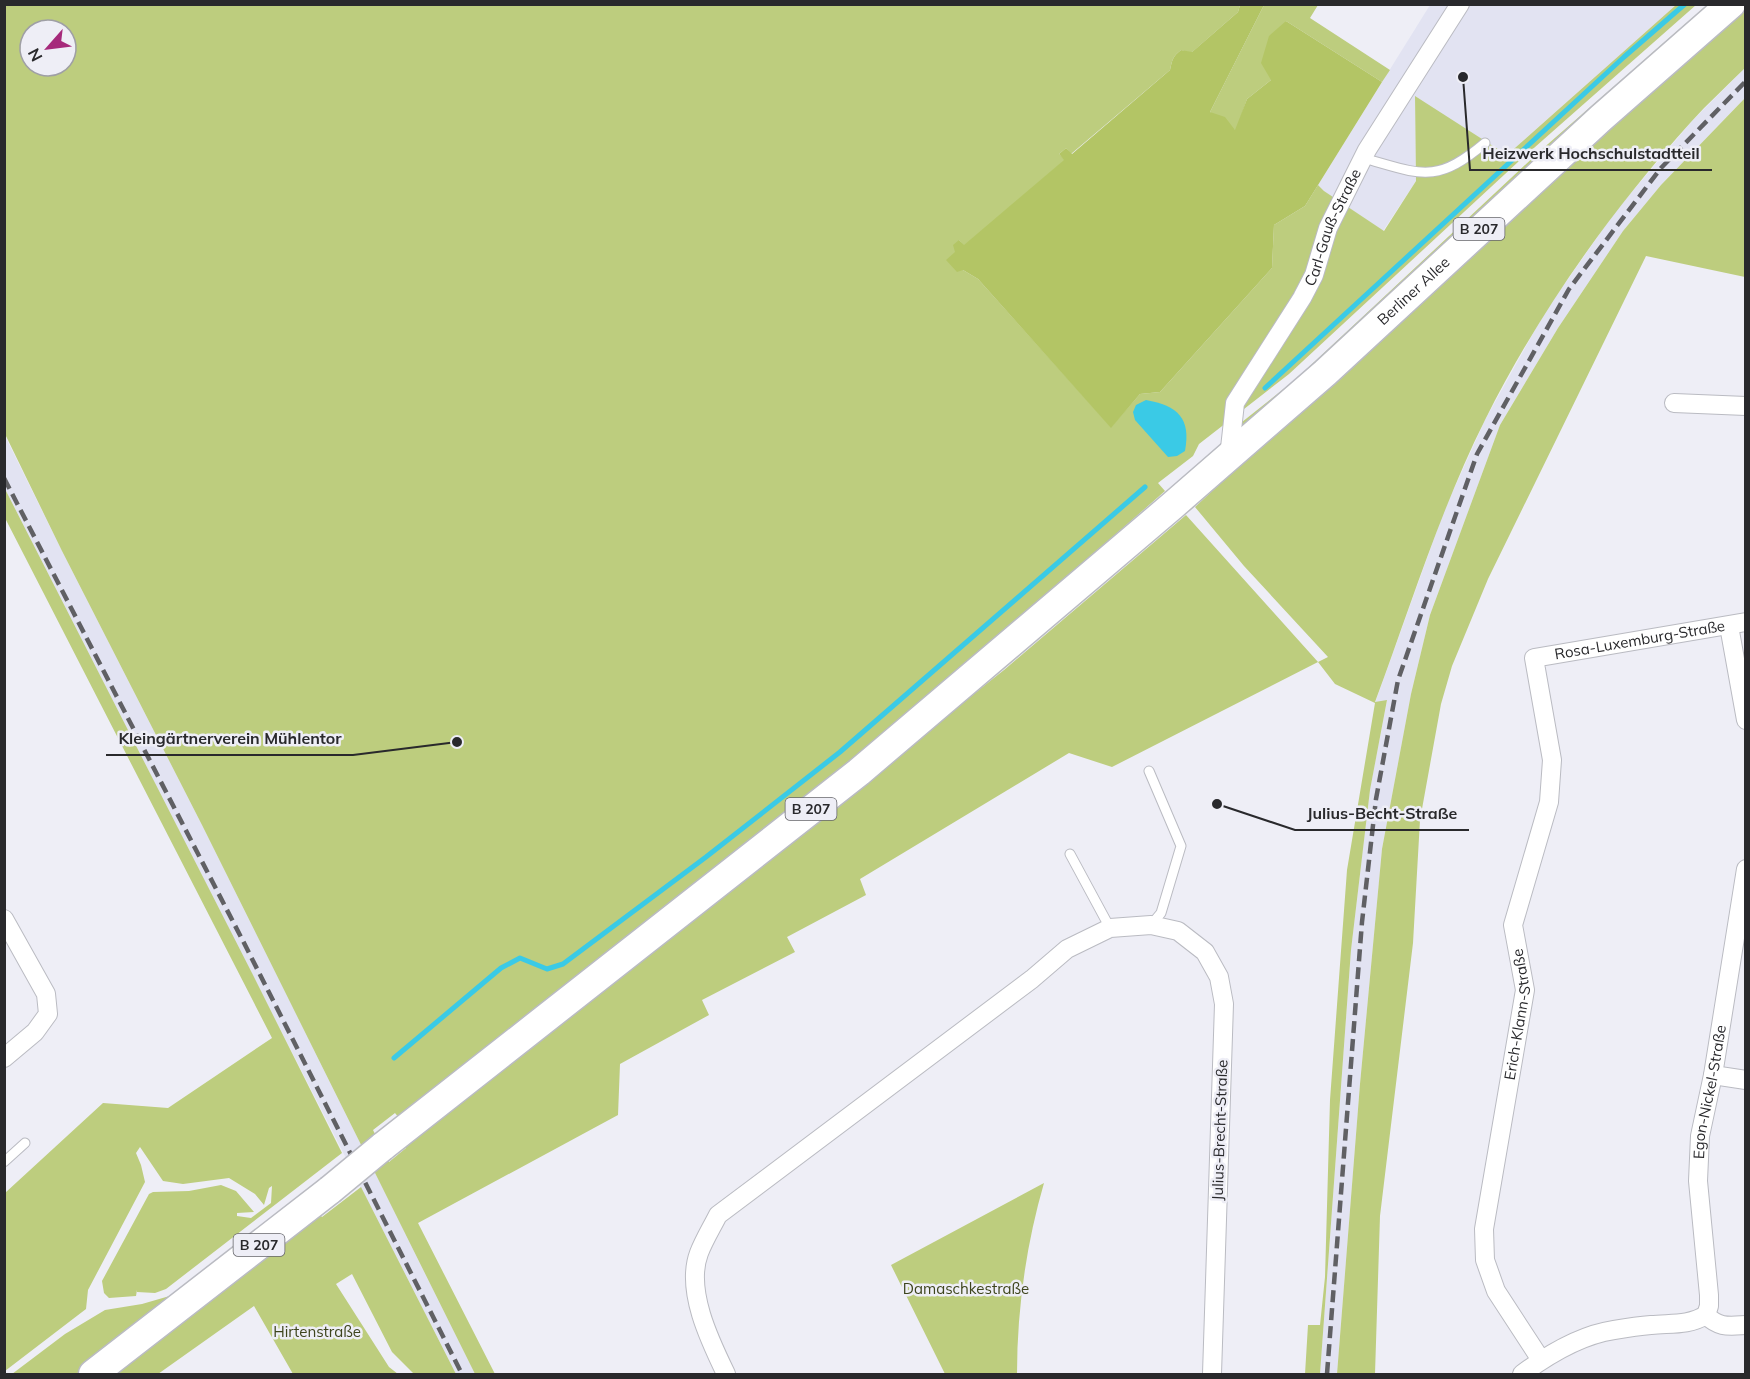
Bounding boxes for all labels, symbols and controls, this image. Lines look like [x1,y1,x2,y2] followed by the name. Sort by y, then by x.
[18,18,78,78] north arrow
[23,45,46,65] text: N
[1470,136,1712,170] callout: Heizwerk Hochschulstadtteil
[1482,143,1700,163] text: Heizwerk Hochschulstadtteil
[1300,166,1365,289] street label: Carl-Gauß-Straße
[1454,218,1504,240] road number: B 207
[1373,253,1454,329] street label: Berliner Allee
[1553,616,1726,663] street label: Rosa-Luxemburg-Straße
[106,721,353,755] callout: Kleingärtnerverein Mühlentor
[118,728,342,748] text: Kleingärtnerverein Mühlentor
[1295,796,1469,830] callout: Julius-Becht-Straße
[786,798,836,820] road number: B 207
[1307,803,1457,823] text: Julius-Becht-Straße
[1500,947,1535,1081] street label: Erich-Klann-Straße
[1689,1024,1730,1159] street label: Egon-Nickel-Straße
[1208,1059,1231,1201] street label: Julius-Brecht-Straße
[234,1234,284,1256] road number: B 207
[903,1279,1029,1298] park label: Damaschkestraße
[273,1322,361,1341] park label: Hirtenstraße

